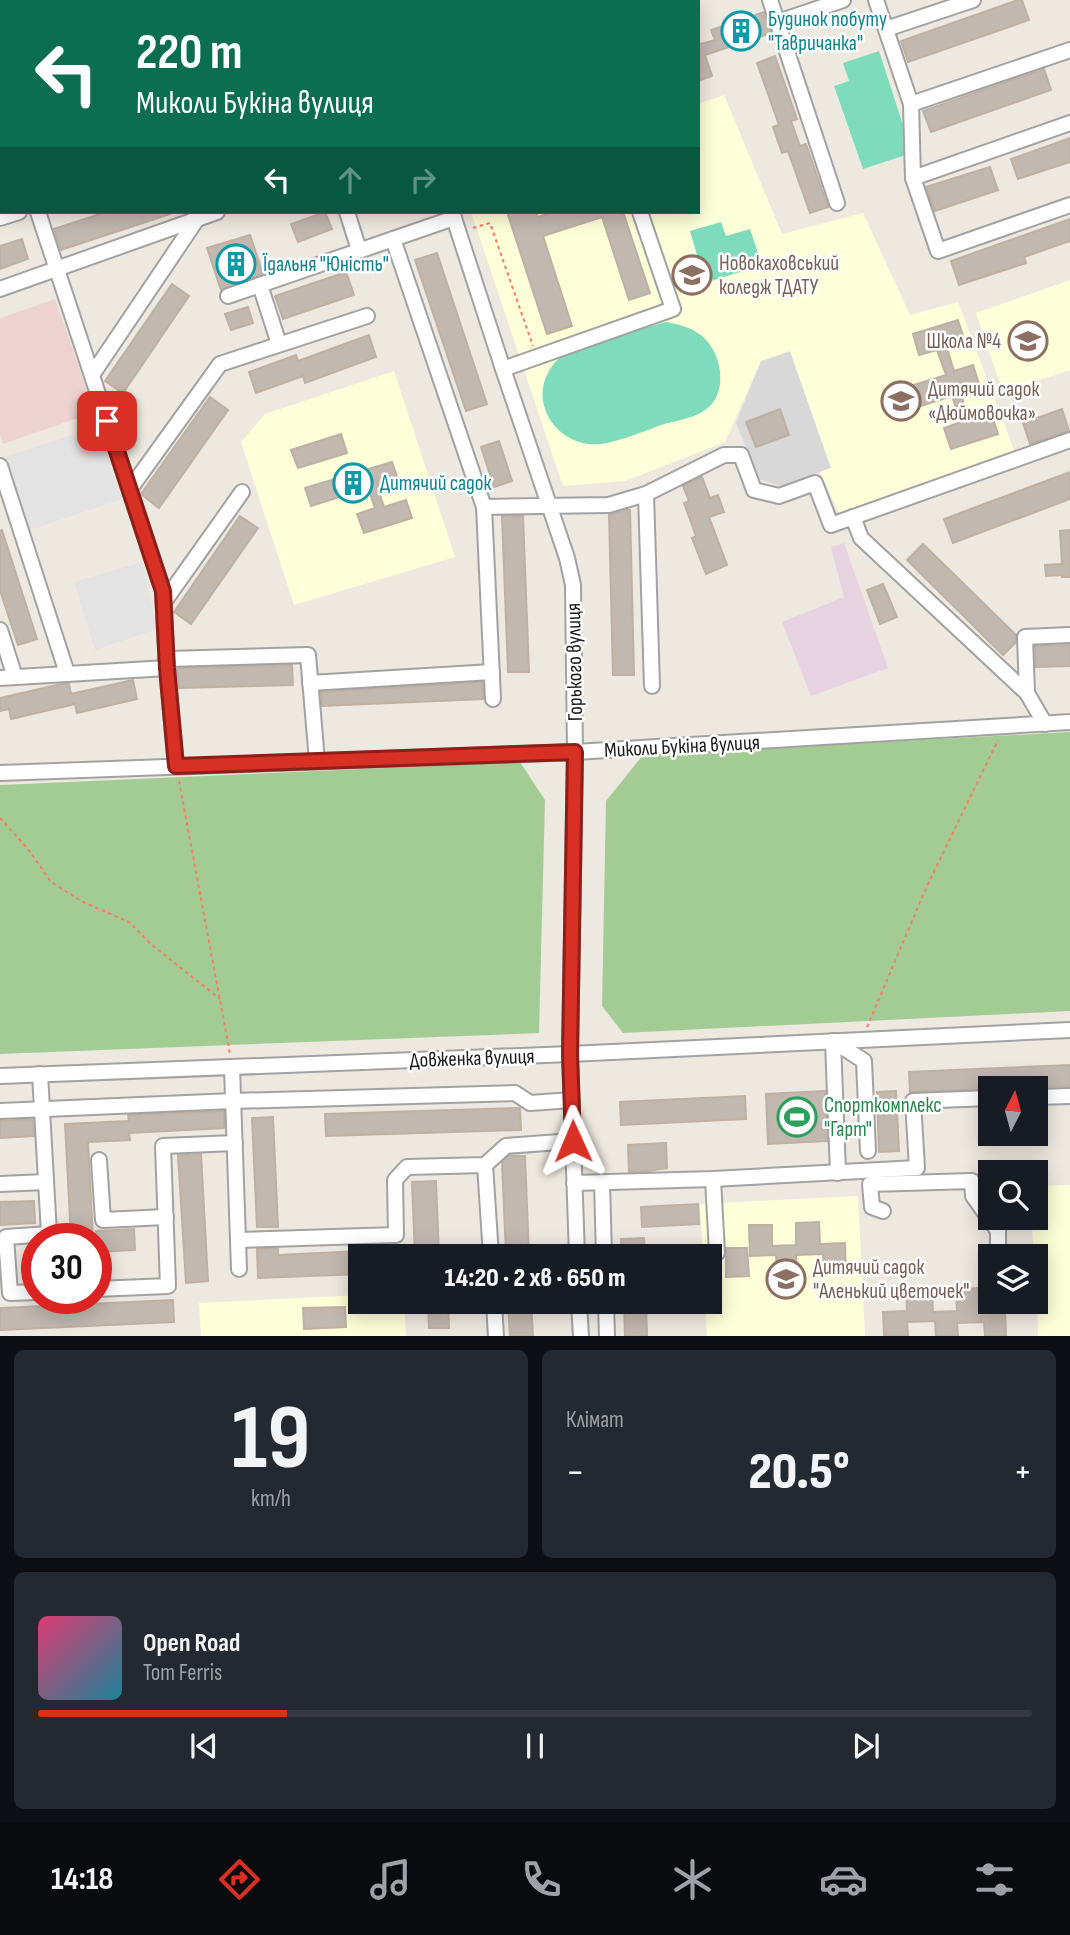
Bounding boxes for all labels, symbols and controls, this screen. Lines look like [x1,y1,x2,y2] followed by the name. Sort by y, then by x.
[768,7,887,56] place label: Будинок побуту "Тавричанка"
[720,10,762,52] building icon: Будинок побуту "Тавричанка"
[136,24,242,83] text: 220 m
[21,28,112,119] icon: left
[136,84,374,123] text: Миколи Букіна вулиця
[258,161,296,199] icon: left
[331,161,369,199] icon: ahead
[404,161,442,199] icon: right
[215,243,257,285] building icon: Їдальня "Юність"
[719,251,839,300] place label: Новокаховський коледж ТДАТУ
[262,252,389,277] place label: Їдальня "Юність"
[671,254,713,296] school or university icon: Новокаховський коледж ТДАТУ
[1007,320,1049,362] school or university icon: Школа №4
[927,329,1001,354] place label: Школа №4
[928,377,1039,426] place label: Дитячий садок «Дюймовочка»
[880,380,922,422] school or university icon: Дитячий садок «Дюймовочка»
[77,391,137,451] pin
[88,402,126,440] icon: arrive
[332,462,374,504] building icon: Дитячий садок
[380,471,491,496] place label: Дитячий садок
[561,603,588,721] street label: Горького вулиця
[603,730,761,763] street label: Миколи Букіна вулиця
[409,1044,535,1073] street label: Довженка вулиця
[978,1076,1048,1146] north arrow
[978,1076,1048,1314] map controls
[824,1093,942,1142] place label: Спорткомплекс "Гарт"
[776,1096,818,1138] sports icon: Спорткомплекс "Гарт"
[536,1104,610,1178] position arrow
[978,1160,1048,1230] button: search
[21,1223,112,1314] speed limit sign: 30
[978,1244,1048,1314] button: layers
[813,1255,969,1304] place label: Дитячий садок "Аленький цветочек"
[765,1258,807,1300] school or university icon: Дитячий садок "Аленький цветочек"
[445,1263,625,1294] text: 14:20 · 2 хв · 650 m
[232,1385,310,1494] text: 19
[566,1406,624,1434] text: Клімат
[748,1441,850,1504] text: 20.5°
[566,1450,585,1495] text: −
[1013,1450,1032,1495] text: +
[251,1485,291,1513] text: km/h
[143,1628,240,1659] text: Open Road
[143,1659,222,1687] text: Tom Ferris
[185,1727,223,1765] icon: previous
[516,1727,554,1765] icon: pause
[847,1727,885,1765] icon: next
[215,1855,264,1904] icon: directions
[366,1855,415,1904] icon: music
[517,1855,566,1904] icon: phone
[668,1855,717,1904] icon: climate
[819,1855,868,1904] icon: car
[970,1855,1019,1904] icon: filters
[51,1860,113,1899] text: 14:18

